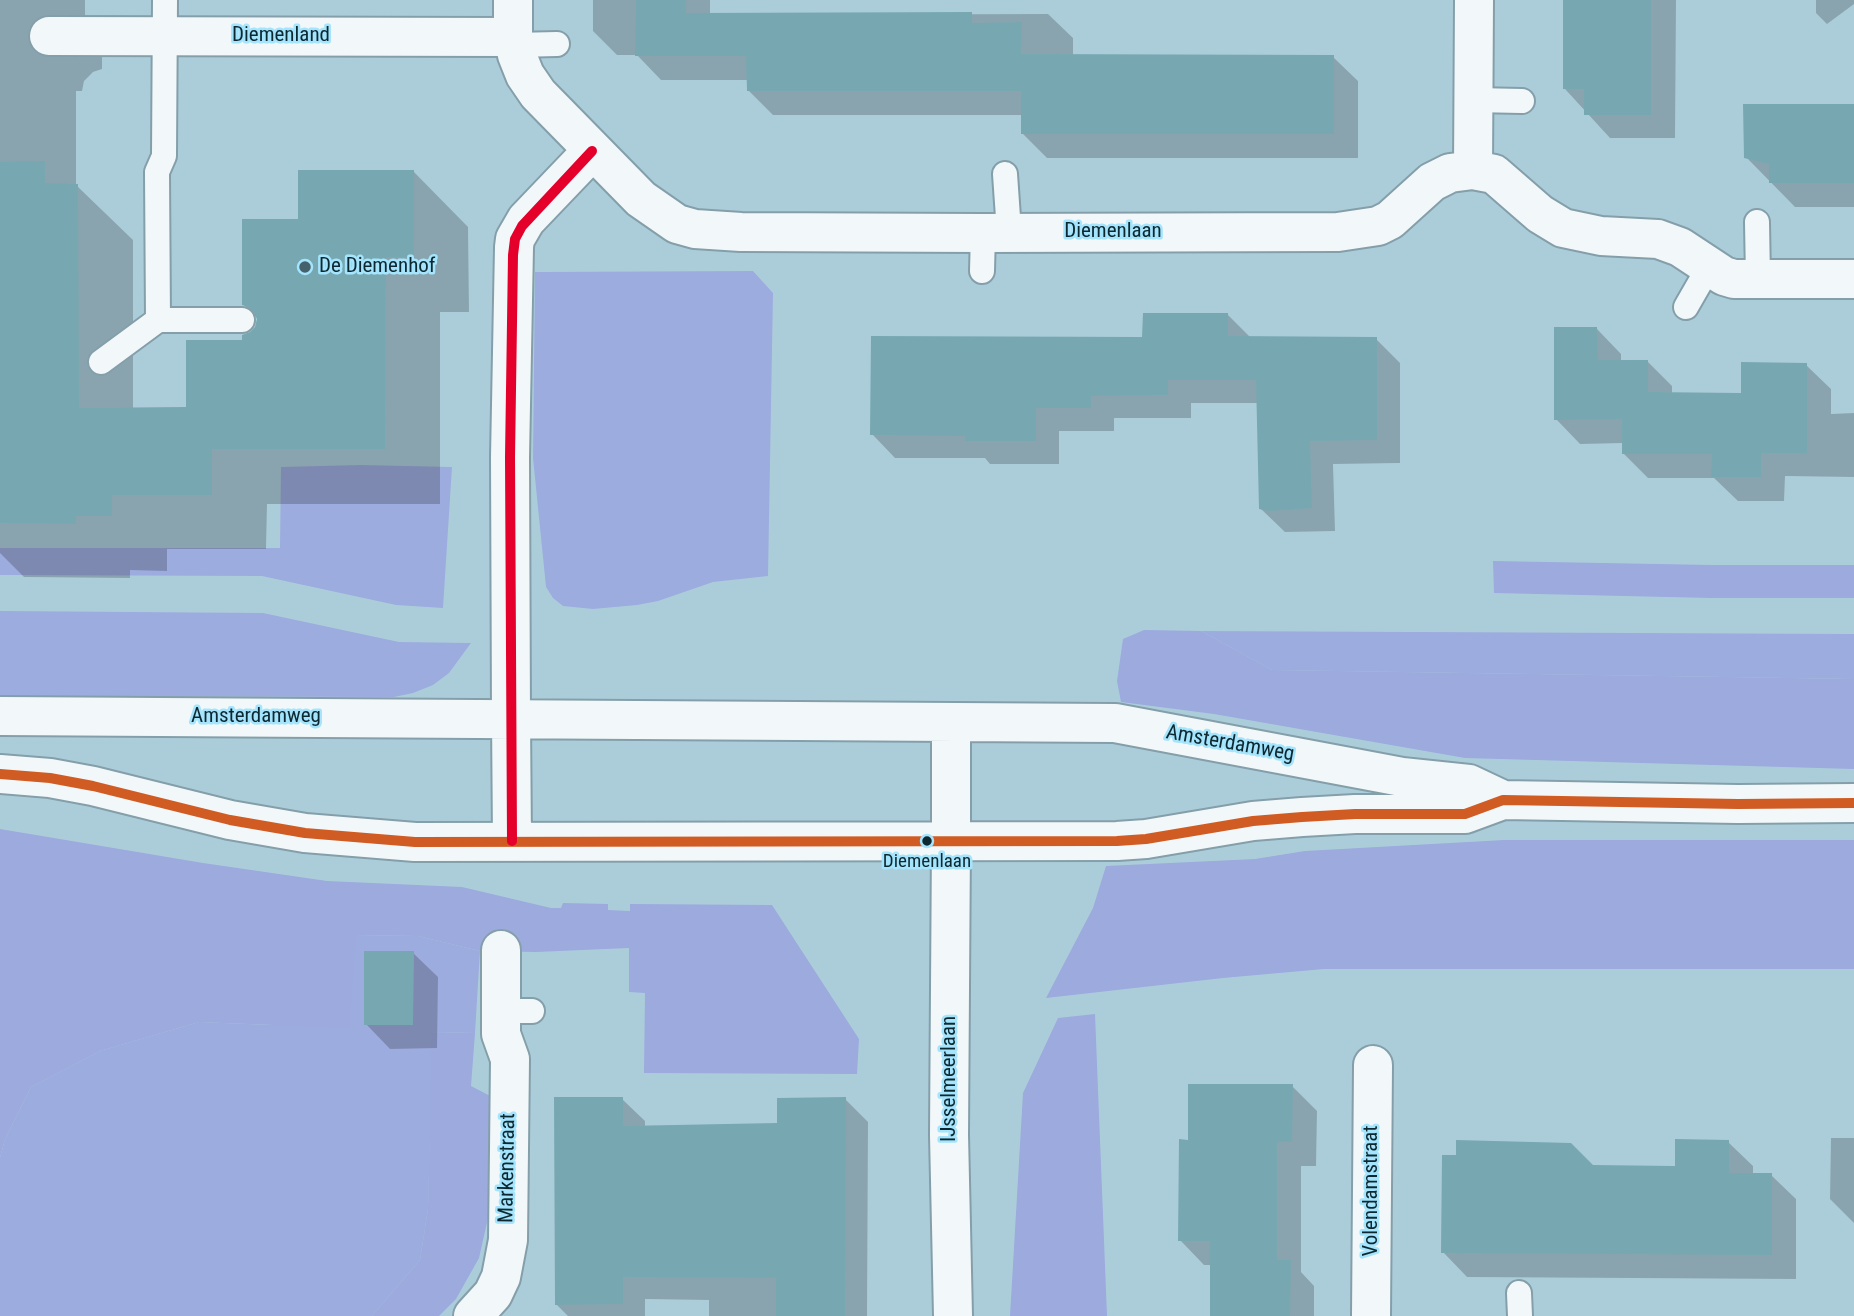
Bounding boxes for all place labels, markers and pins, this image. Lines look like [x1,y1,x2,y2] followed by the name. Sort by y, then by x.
[319,254,435,280] place label: De Diemenhof
[297,259,313,275] marker: De Diemenhof
[920,834,934,848] marker: Diemenlaan
[883,851,971,873] place label: Diemenlaan

